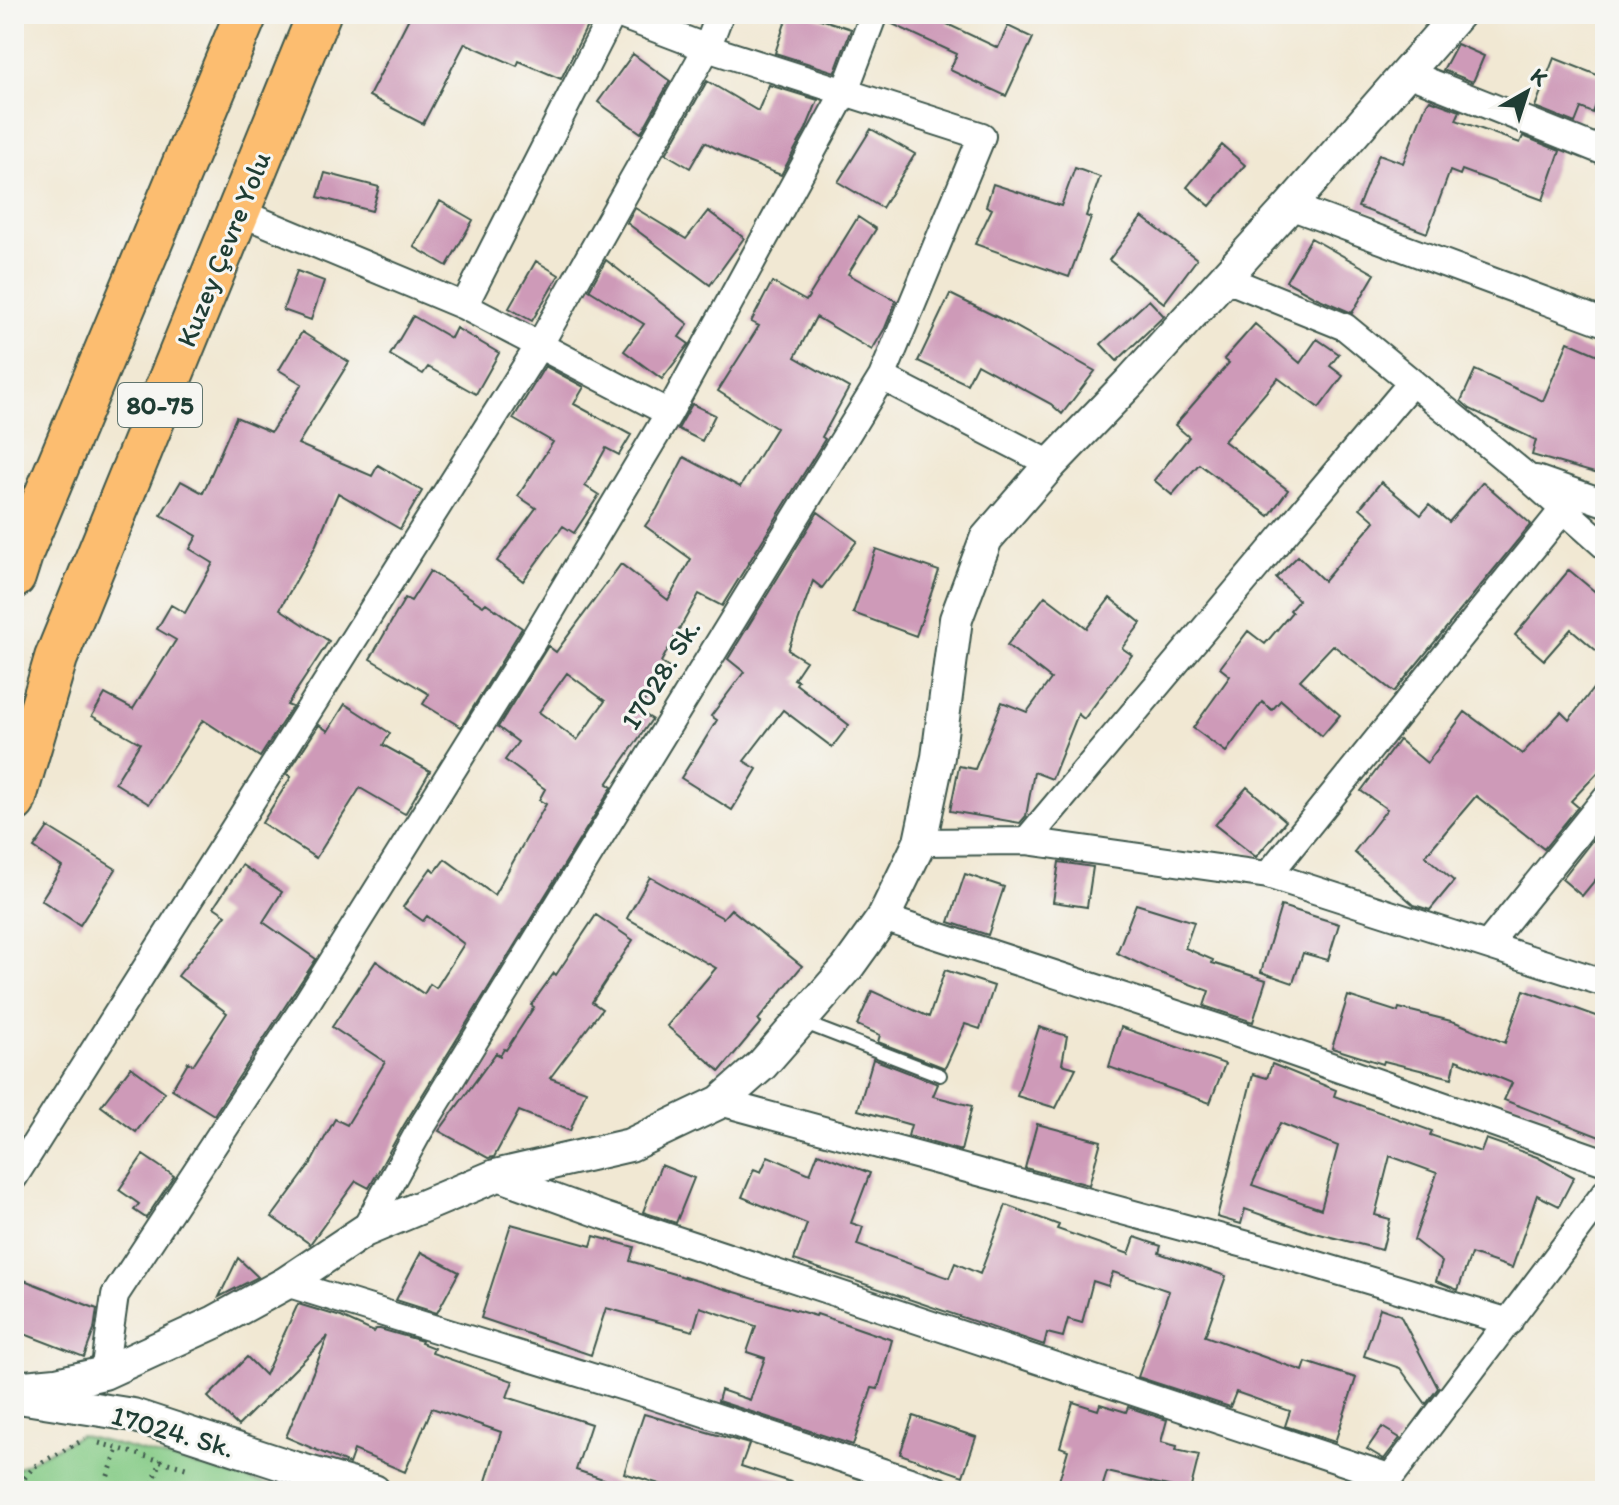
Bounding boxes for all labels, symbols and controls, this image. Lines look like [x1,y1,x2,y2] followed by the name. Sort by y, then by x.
[1487,52,1567,132] north arrow
[1525,62,1554,92] text: K
[168,146,278,352] street label: Kuzey Çevre Yolu
[118,383,202,427] road number: 80-75
[613,612,707,736] street label: 17028. Sk.
[108,1397,238,1465] street label: 17024. Sk.

